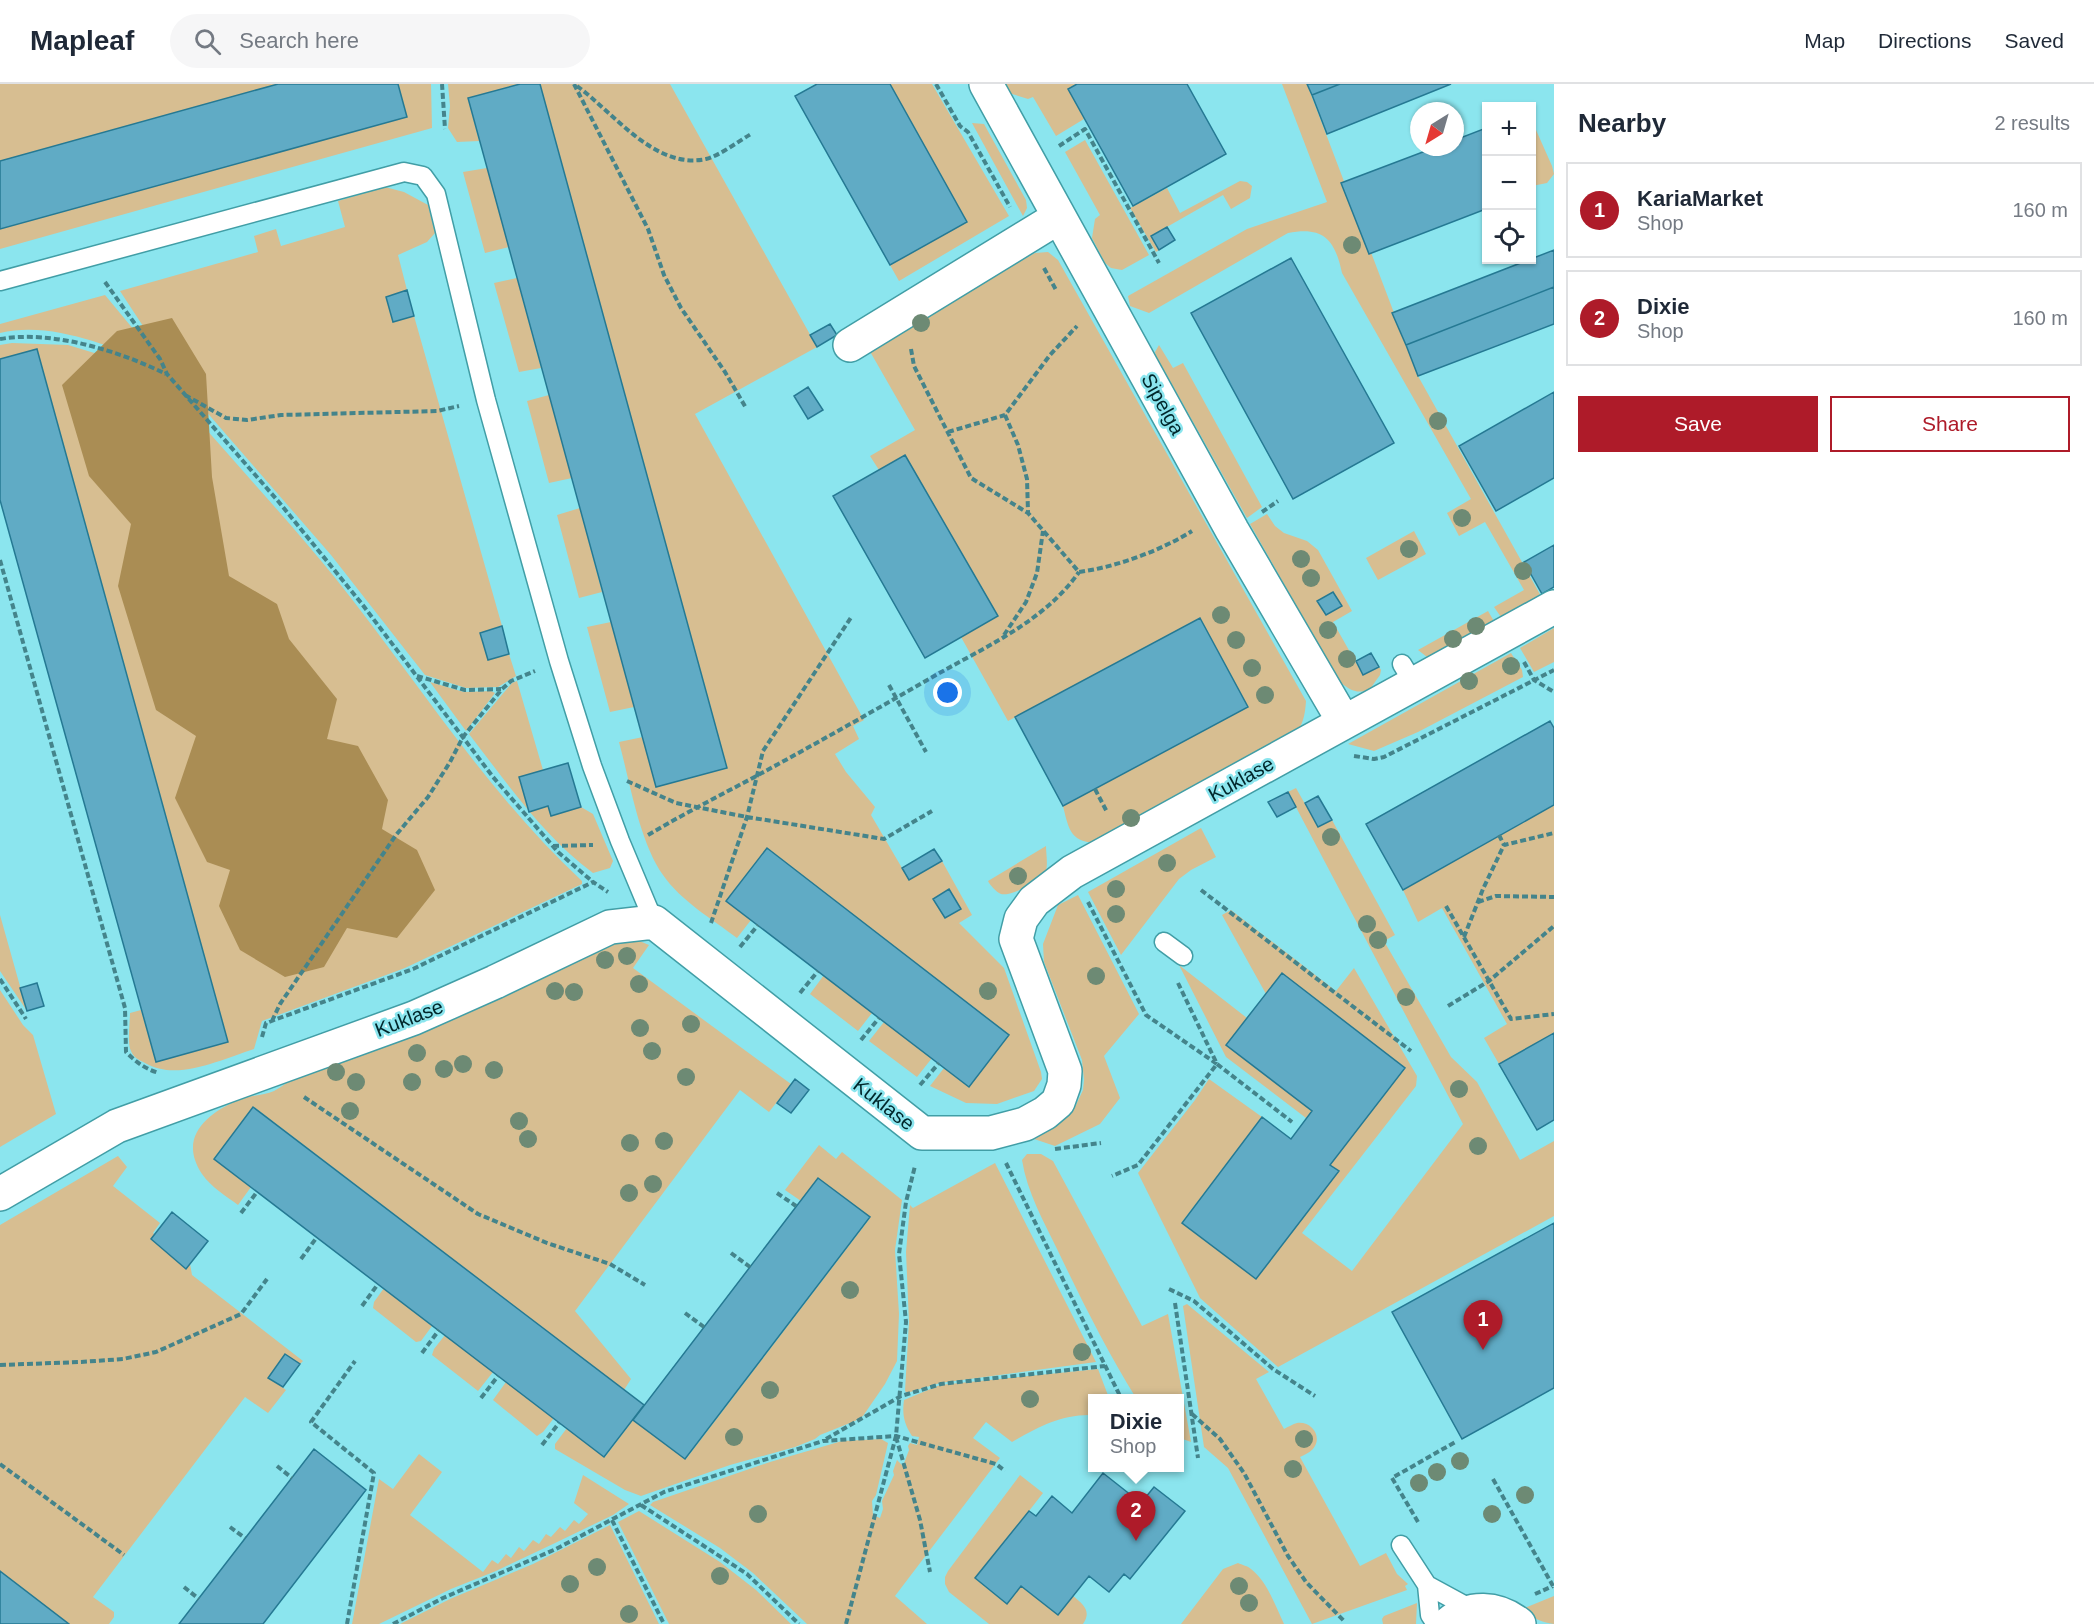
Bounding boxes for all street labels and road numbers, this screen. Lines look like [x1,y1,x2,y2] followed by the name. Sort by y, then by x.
[1137,369,1189,439] street label: Sipelga
[1205,752,1277,806] street label: Kuklase
[372,995,446,1041] street label: Kuklase
[849,1073,919,1135] street label: Kuklase

